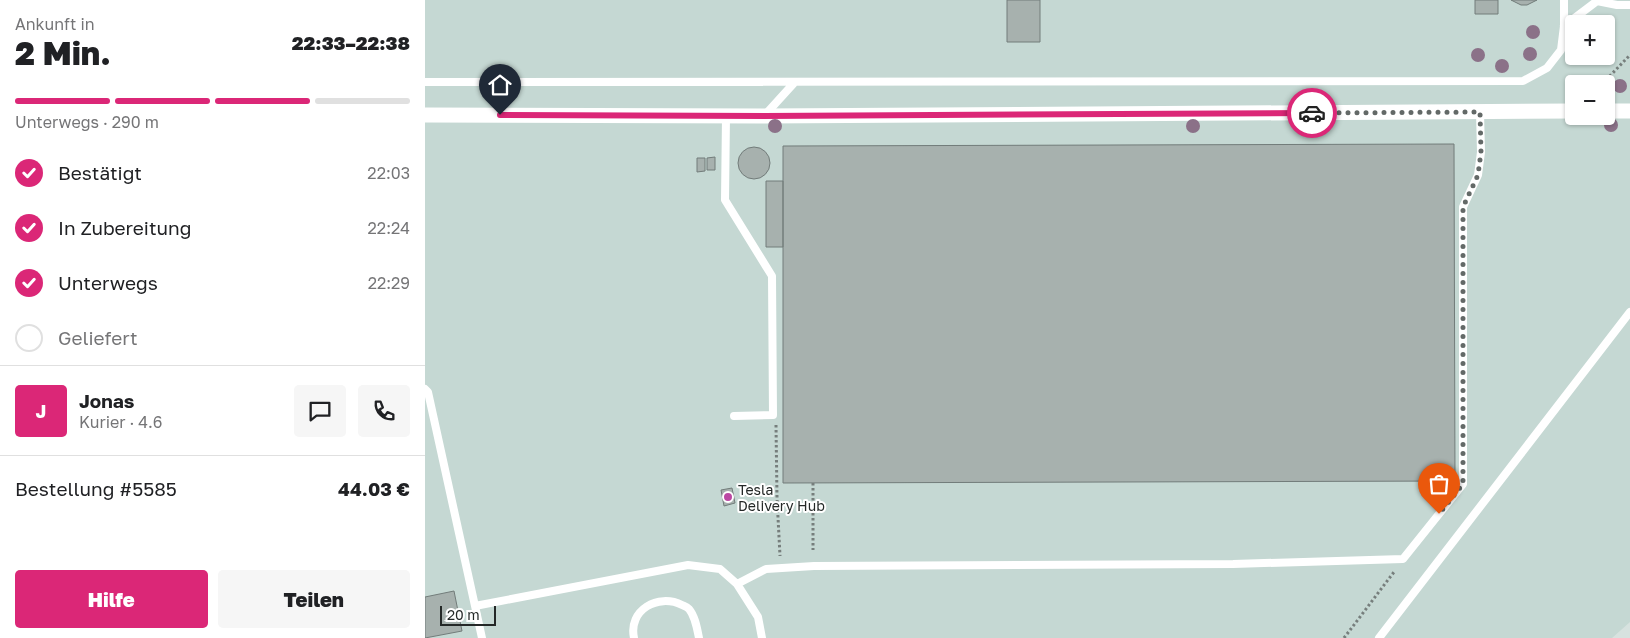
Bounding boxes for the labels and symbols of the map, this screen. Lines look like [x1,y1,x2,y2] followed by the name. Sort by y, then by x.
[479,64,521,115] pin
[1287,88,1337,138] courier
[1418,463,1460,514] pin
[738,481,825,514] place label: Tesla Delivery Hub
[722,491,734,503] marker: Tesla Delivery Hub
[440,603,496,626] scale bar

